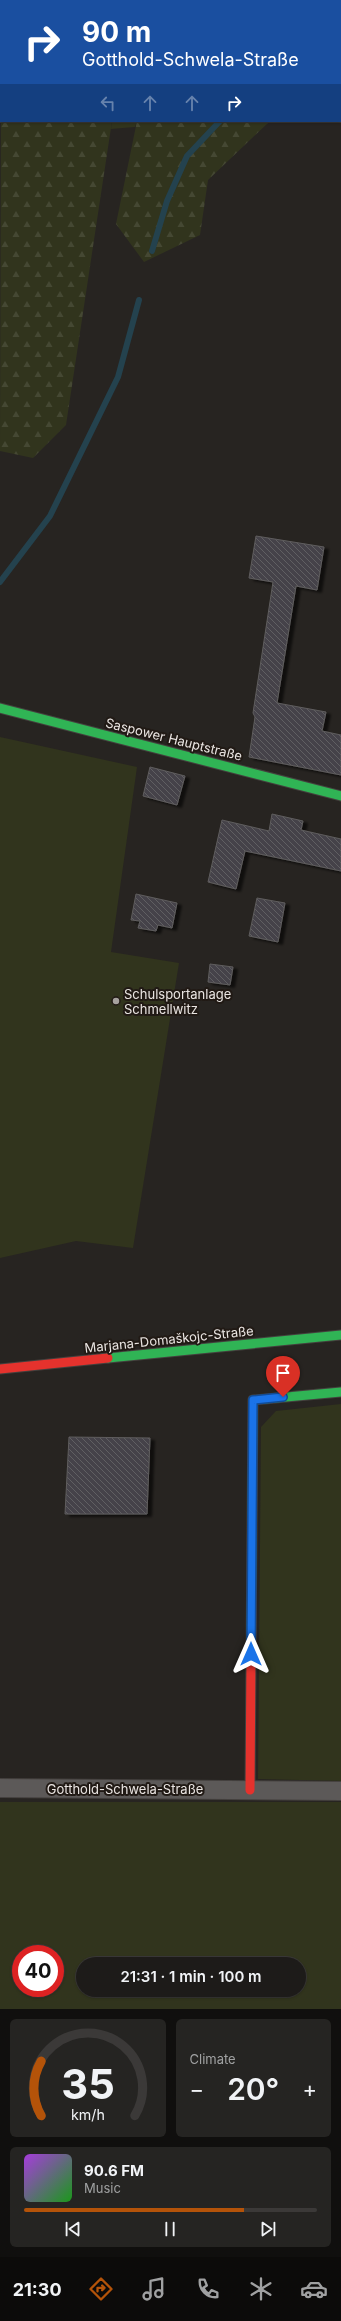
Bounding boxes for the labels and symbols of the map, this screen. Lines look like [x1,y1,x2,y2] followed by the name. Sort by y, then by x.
[104,714,244,764] street label: Saspower Hauptstraße
[124,986,231,1017] place label: Schulsportanlage Schmellwitz
[111,996,121,1006] marker: Schulsportanlage Schmellwitz
[84,1322,254,1356] street label: Marjana-Domaškojc-Straße
[266,1356,300,1397] pin
[230,1633,272,1675] position arrow
[47,1781,203,1797] street label: Gotthold-Schwela-Straße
[12,1945,64,1997] speed limit sign: 40

